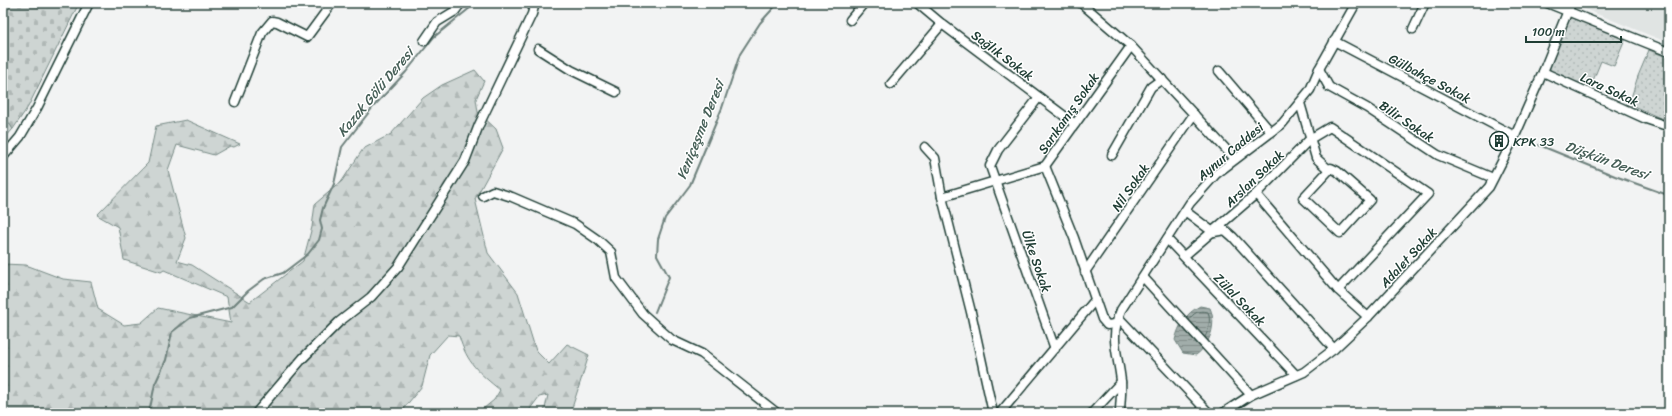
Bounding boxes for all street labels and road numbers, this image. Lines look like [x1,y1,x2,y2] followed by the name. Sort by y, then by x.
[966,24,1039,87] street label: Sağlık Sokak
[1384,47,1475,110] street label: Gülbahçe Sokak
[1577,66,1643,113] street label: Lara Sokak
[1032,68,1105,159] street label: Sarıkamış Sokak
[1374,94,1439,149] street label: Bilir Sokak
[1191,116,1269,187] street label: Aynur Caddesi
[1218,144,1290,214] street label: Arslan Sokak
[1105,158,1156,216] street label: Nil Sokak
[1373,222,1443,294] street label: Adalet Sokak
[1015,227,1058,295] street label: Ülke Sokak
[1208,267,1271,332] street label: Zülal Sokak

